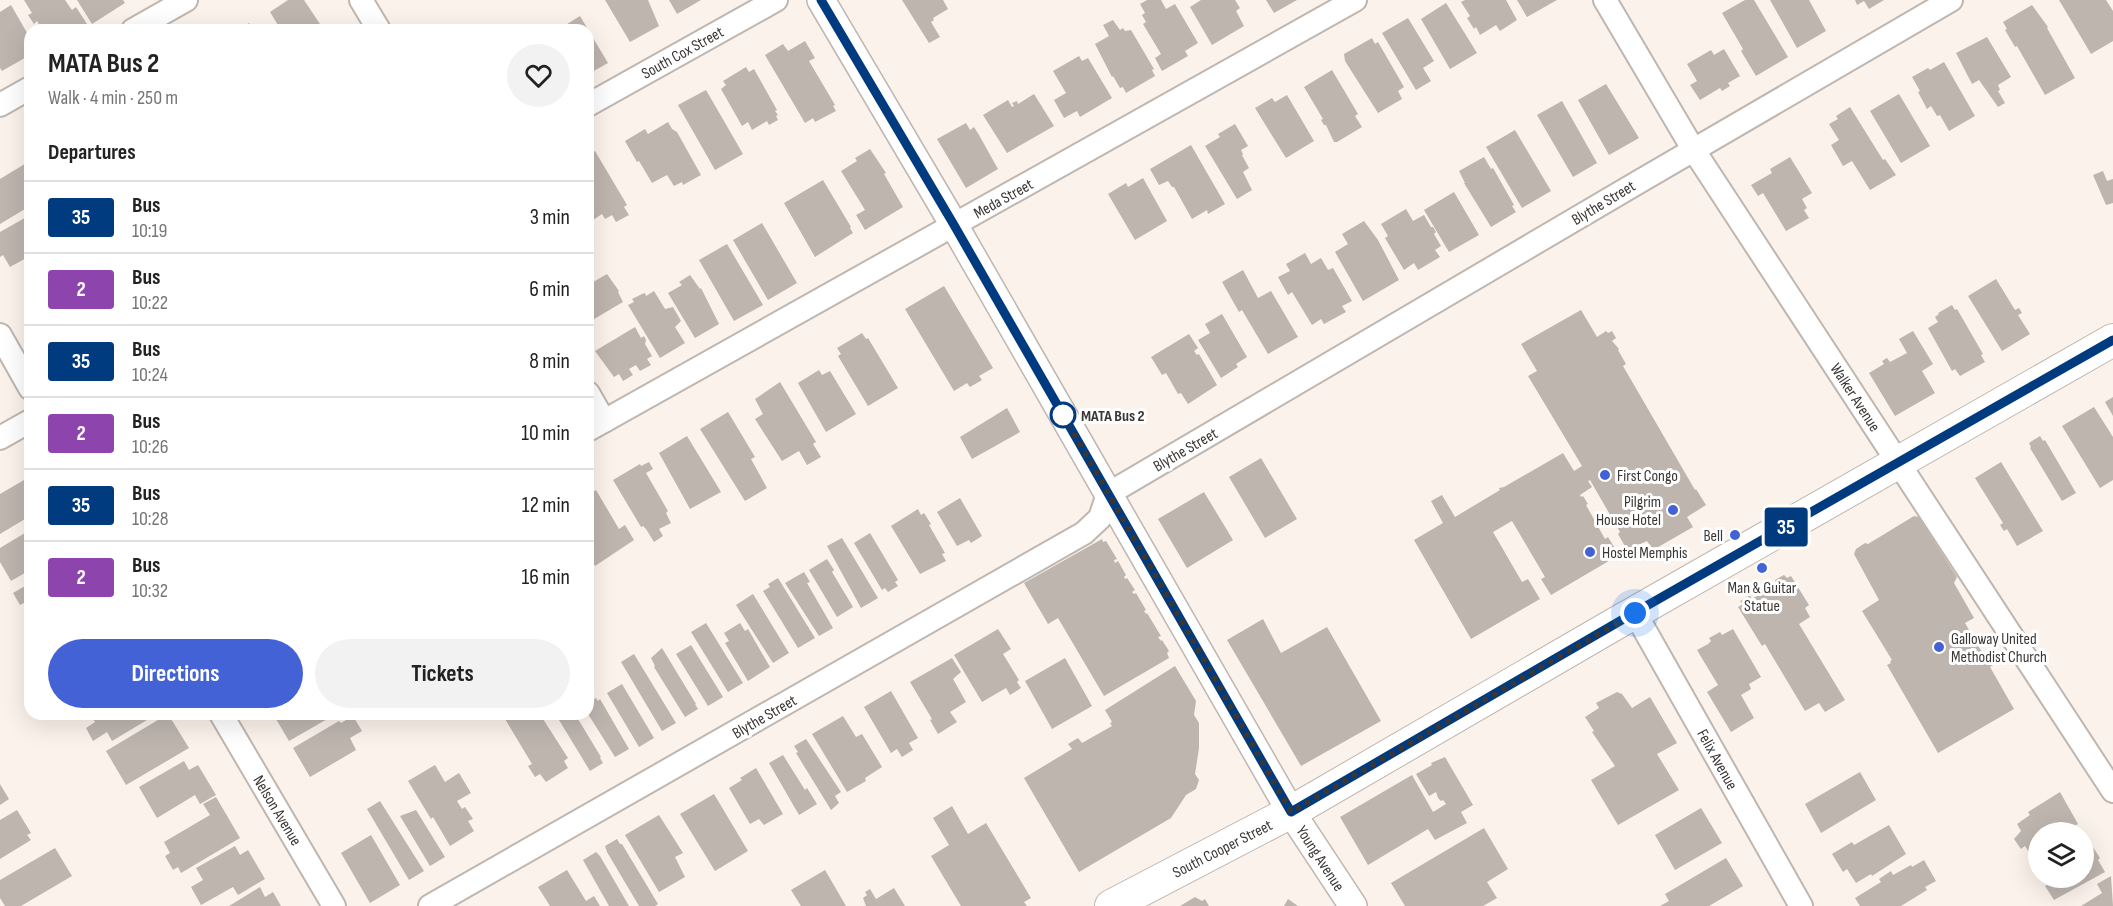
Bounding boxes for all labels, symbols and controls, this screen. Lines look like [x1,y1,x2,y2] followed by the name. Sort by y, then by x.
[638,23,727,84] street label: South Cox Street
[507,44,570,107] button: heart
[48,47,159,80] text: MATA Bus 2
[48,86,178,110] text: Walk · 4 min · 250 m
[48,139,136,166] text: Departures
[971,175,1037,223] street label: Meda Street
[1569,177,1639,230] street label: Blythe Street
[132,192,161,219] text: Bus
[530,204,570,231] text: 3 min
[72,205,90,230] text: 35
[132,219,167,243] text: 10:19
[132,264,161,291] text: Bus
[529,276,570,303] text: 6 min
[76,277,86,302] text: 2
[132,291,168,315] text: 10:22
[132,336,161,363] text: Bus
[529,348,570,375] text: 8 min
[72,349,90,374] text: 35
[1826,360,1884,436] street label: Walker Avenue
[132,363,168,387] text: 10:24
[1050,402,1076,428] marker: MATA Bus 2
[1081,407,1145,426] place label: MATA Bus 2
[132,408,161,435] text: Bus
[521,420,570,447] text: 10 min
[76,421,86,446] text: 2
[1150,424,1221,476] street label: Blythe Street
[132,435,168,459] text: 10:26
[1617,467,1678,486] place label: First Congo
[1598,468,1612,482] marker: First Congo
[132,480,161,507] text: Bus
[522,492,570,519] text: 12 min
[72,493,90,518] text: 35
[1596,493,1661,530] place label: Pilgrim House Hotel
[1666,503,1680,517] marker: Pilgrim House Hotel
[132,507,168,531] text: 10:28
[1759,508,1813,546] line badge: 35
[1777,515,1795,540] text: 35
[1703,527,1723,546] place label: Bell
[1728,528,1742,542] marker: Bell
[1602,544,1688,563] place label: Hostel Memphis
[1583,545,1597,559] marker: Hostel Memphis
[132,552,161,579] text: Bus
[1755,561,1769,575] marker: Man & Guitar Statue
[522,564,570,591] text: 16 min
[76,565,86,590] text: 2
[132,579,168,603] text: 10:32
[1728,579,1797,616] place label: Man & Guitar Statue
[1620,598,1650,628] your location
[1951,630,2047,667] place label: Galloway United Methodist Church
[48,639,303,708] button: Directions
[315,639,570,708] button: Tickets
[1932,640,1946,654] marker: Galloway United Methodist Church
[729,691,800,743] street label: Blythe Street
[1692,726,1741,793] street label: Felix Avenue
[248,772,305,849] street label: Nelson Avenue
[1170,816,1276,883] street label: South Cooper Street
[2028,822,2094,888] map controls
[2028,822,2094,888] button: layers
[1292,823,1348,895] street label: Young Avenue

